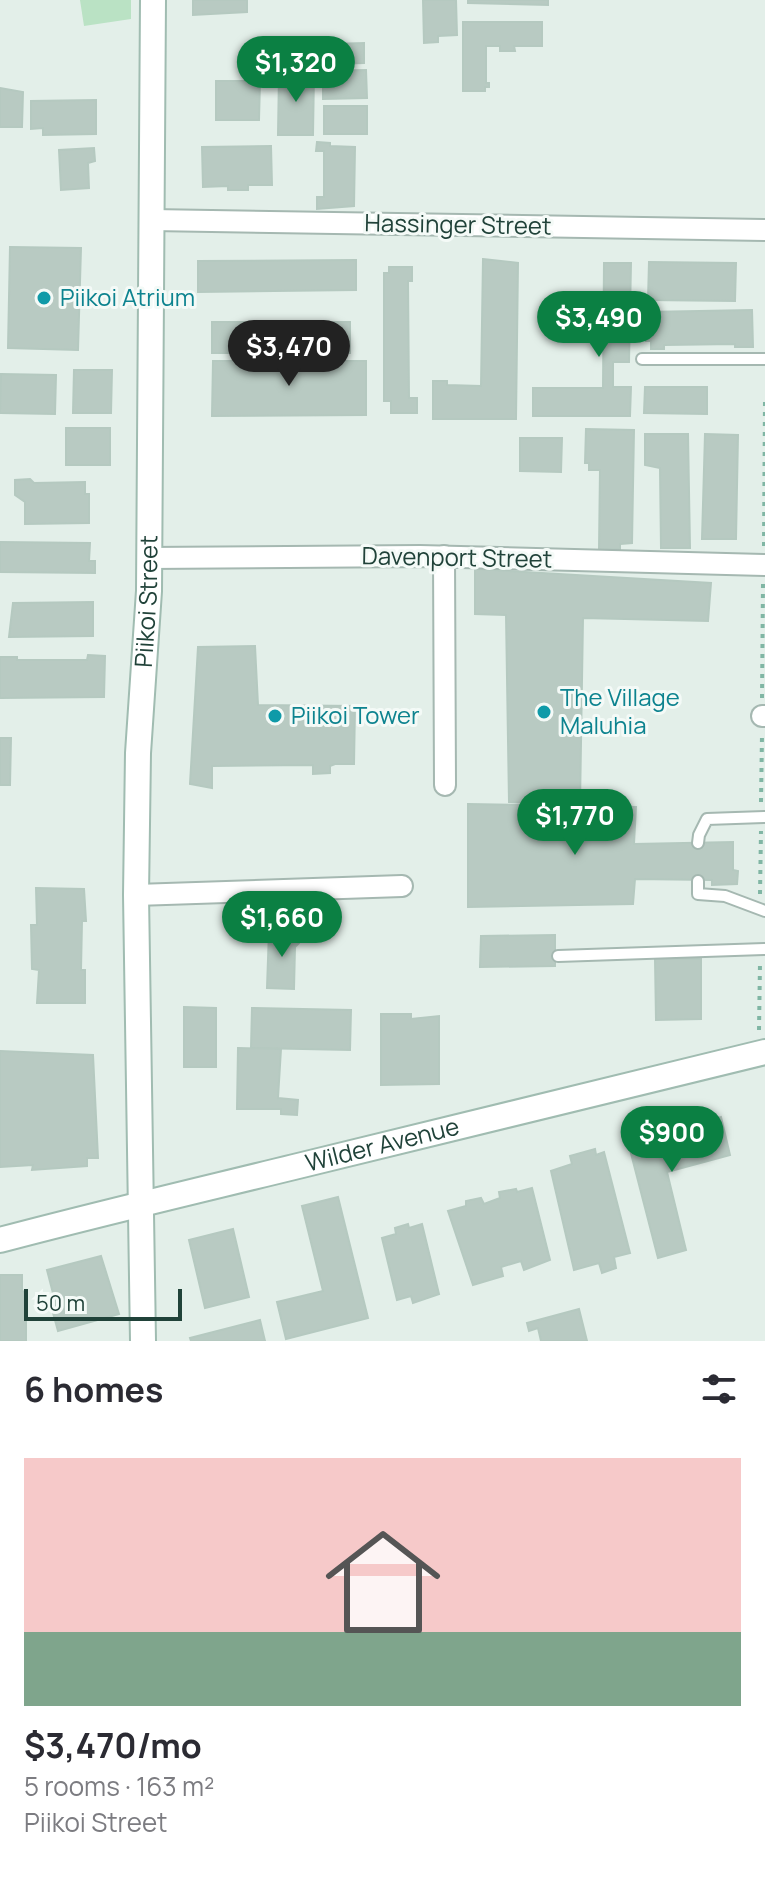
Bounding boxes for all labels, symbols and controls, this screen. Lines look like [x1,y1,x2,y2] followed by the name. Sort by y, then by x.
[231,36,361,104] pin: $1,320
[255,44,337,80] text: $1,320
[364,205,552,242] street label: Hassinger Street
[60,280,195,313] place label: Piikoi Atrium
[35,289,53,307] marker: Piikoi Atrium
[534,291,664,359] pin: $3,490
[555,299,643,335] text: $3,490
[224,320,354,388] pin: $3,470
[246,328,332,364] text: $3,470
[126,535,164,669] street label: Piikoi Street
[361,538,553,575] street label: Davenport Street
[560,680,680,741] place label: The Village Maluhia
[291,698,420,731] place label: Piikoi Tower
[535,703,553,721] marker: The Village Maluhia
[266,707,284,725] marker: Piikoi Tower
[510,789,640,857] pin: $1,770
[535,797,615,833] text: $1,770
[217,891,347,959] pin: $1,660
[240,899,324,935] text: $1,660
[625,1106,719,1174] pin: $900
[302,1109,462,1179] street label: Wilder Avenue
[639,1114,705,1150] text: $900
[24,1285,182,1321] scale bar
[36,1288,85,1318] text: 50 m
[24,1366,163,1412] text: 6 homes
[697,1367,741,1411] icon: filters
[311,1510,455,1654] icon: home
[24,1722,202,1768] text: $3,470/mo
[24,1768,214,1804] text: 5 rooms · 163 m²
[24,1804,168,1840] text: Piikoi Street

